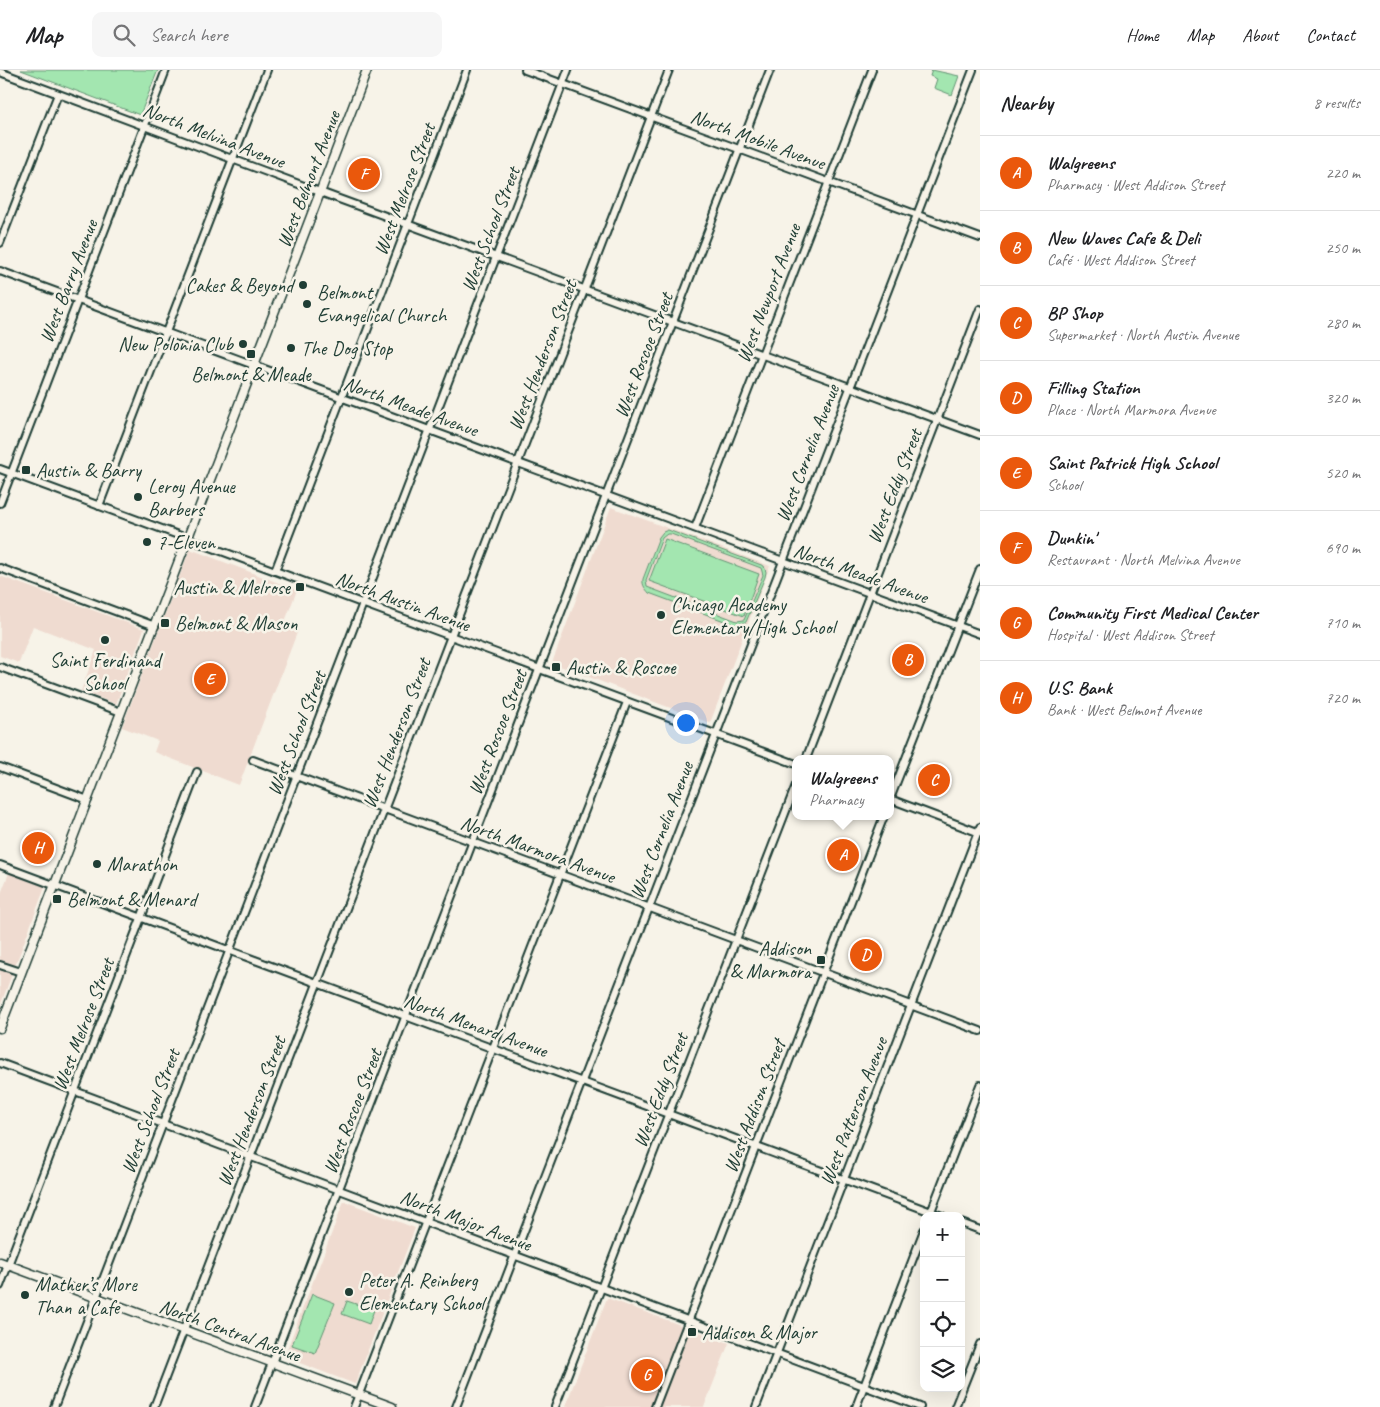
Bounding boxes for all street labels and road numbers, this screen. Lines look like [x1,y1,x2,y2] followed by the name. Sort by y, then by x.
[139,97,290,175] street label: North Melvina Avenue
[687,104,830,176] street label: North Mobile Avenue
[271,106,347,251] street label: West Belmont Avenue
[368,117,442,259] street label: West Melrose Street
[455,161,527,295] street label: West School Street
[34,215,104,346] street label: West Barry Avenue
[730,219,807,366] street label: West Newport Avenue
[502,274,583,434] street label: West Henderson Street
[608,287,680,421] street label: West Roscoe Street
[340,371,483,443] street label: North Meade Avenue
[770,380,846,525] street label: West Cornelia Avenue
[861,423,929,547] street label: West Eddy Street
[790,538,933,610] street label: North Meade Avenue
[332,566,475,638] street label: North Austin Avenue
[356,652,437,812] street label: West Henderson Street
[462,664,534,798] street label: West Roscoe Street
[261,665,333,799] street label: West School Street
[624,757,700,902] street label: West Cornelia Avenue
[457,810,620,890] street label: North Marmora Avenue
[47,952,121,1094] street label: West Melrose Street
[401,988,552,1064] street label: North Menard Avenue
[627,1027,695,1151] street label: West Eddy Street
[211,1030,292,1190] street label: West Henderson Street
[814,1032,894,1189] street label: West Patterson Avenue
[718,1033,792,1176] street label: West Addison Street
[115,1043,187,1177] street label: West School Street
[317,1043,389,1177] street label: West Roscoe Street
[397,1184,536,1257] street label: North Major Avenue
[156,1293,305,1368] street label: North Central Avenue

